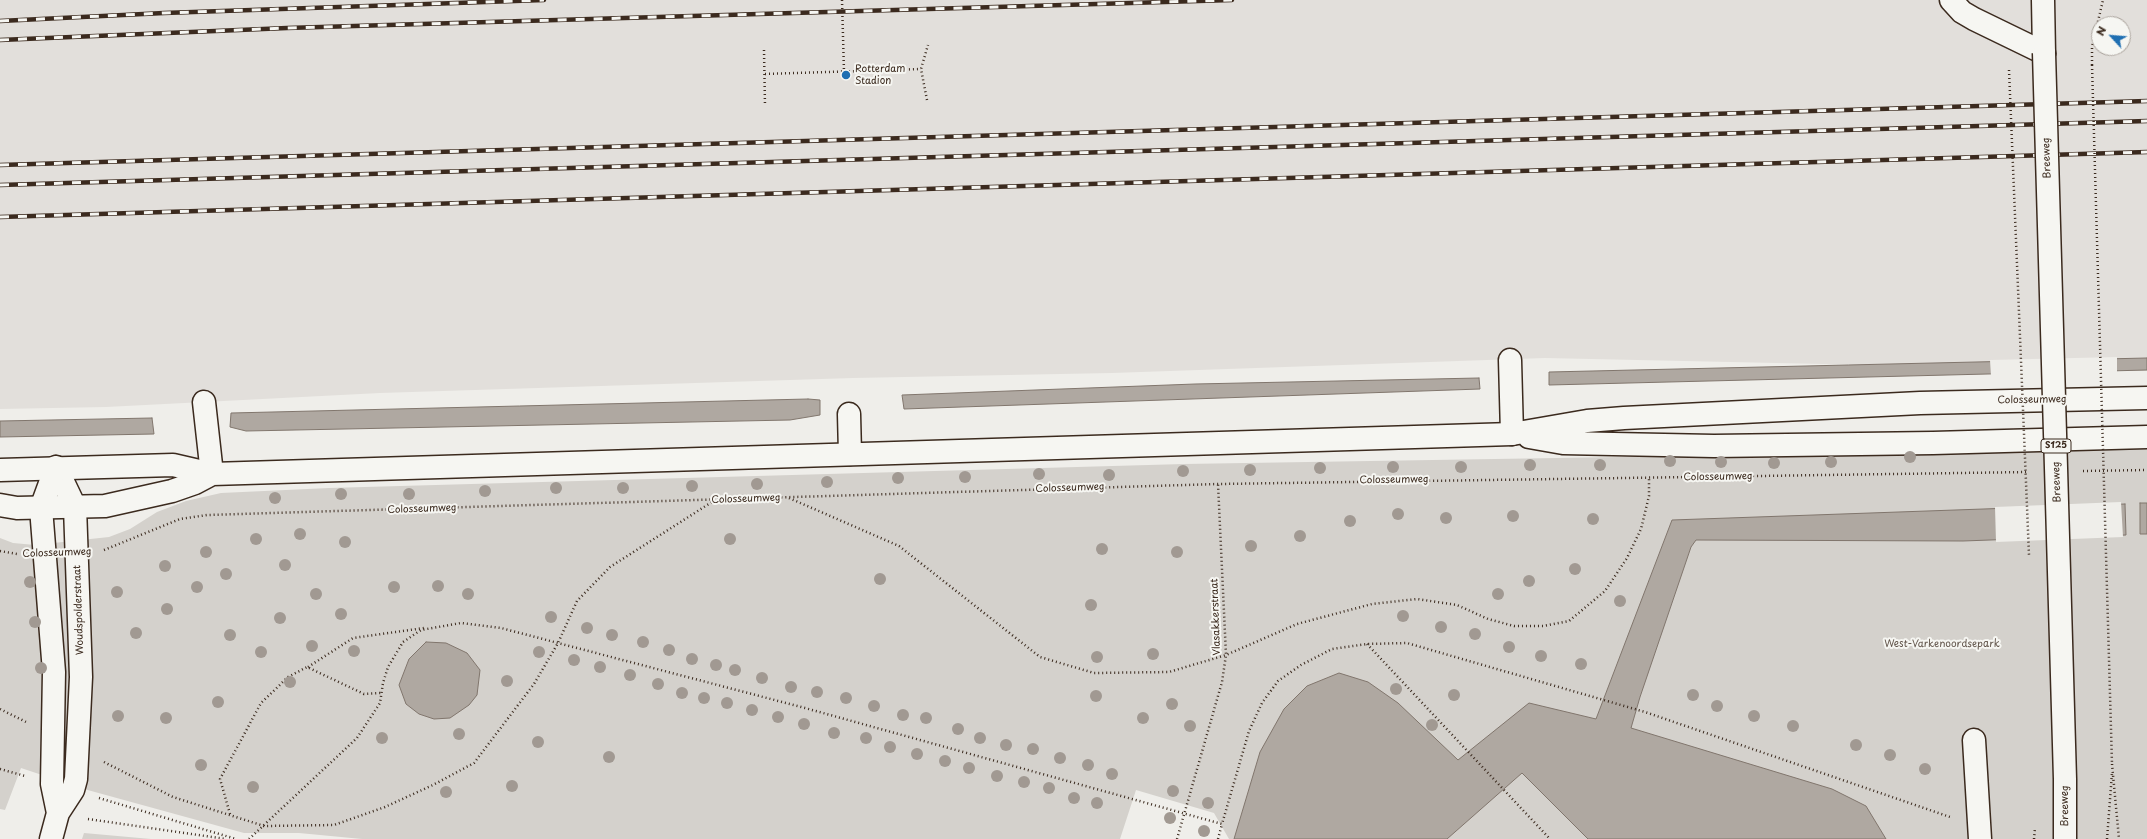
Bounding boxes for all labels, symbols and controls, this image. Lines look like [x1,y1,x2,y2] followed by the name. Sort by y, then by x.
[2091,16,2131,56] north arrow
[2091,23,2110,39] text: N
[855,63,905,86] place label: Rotterdam Stadion
[840,69,852,81] marker: Rotterdam Stadion
[2040,137,2054,179] street label: Breeweg
[1997,393,2067,407] street label: Colosseumweg
[2041,439,2071,453] road number: S125
[2050,461,2064,503] street label: Breeweg
[1683,470,1753,484] street label: Colosseumweg
[1359,473,1429,487] street label: Colosseumweg
[1035,481,1105,495] street label: Colosseumweg
[711,492,781,506] street label: Colosseumweg
[387,502,457,516] street label: Colosseumweg
[22,546,92,560] street label: Colosseumweg
[71,565,87,655] street label: Woudspolderstraat
[1209,578,1223,656] street label: Vlasakkerstraat
[1884,638,2000,650] park label: West-Varkenoordsepark
[2059,785,2071,827] street label: Breeweg

